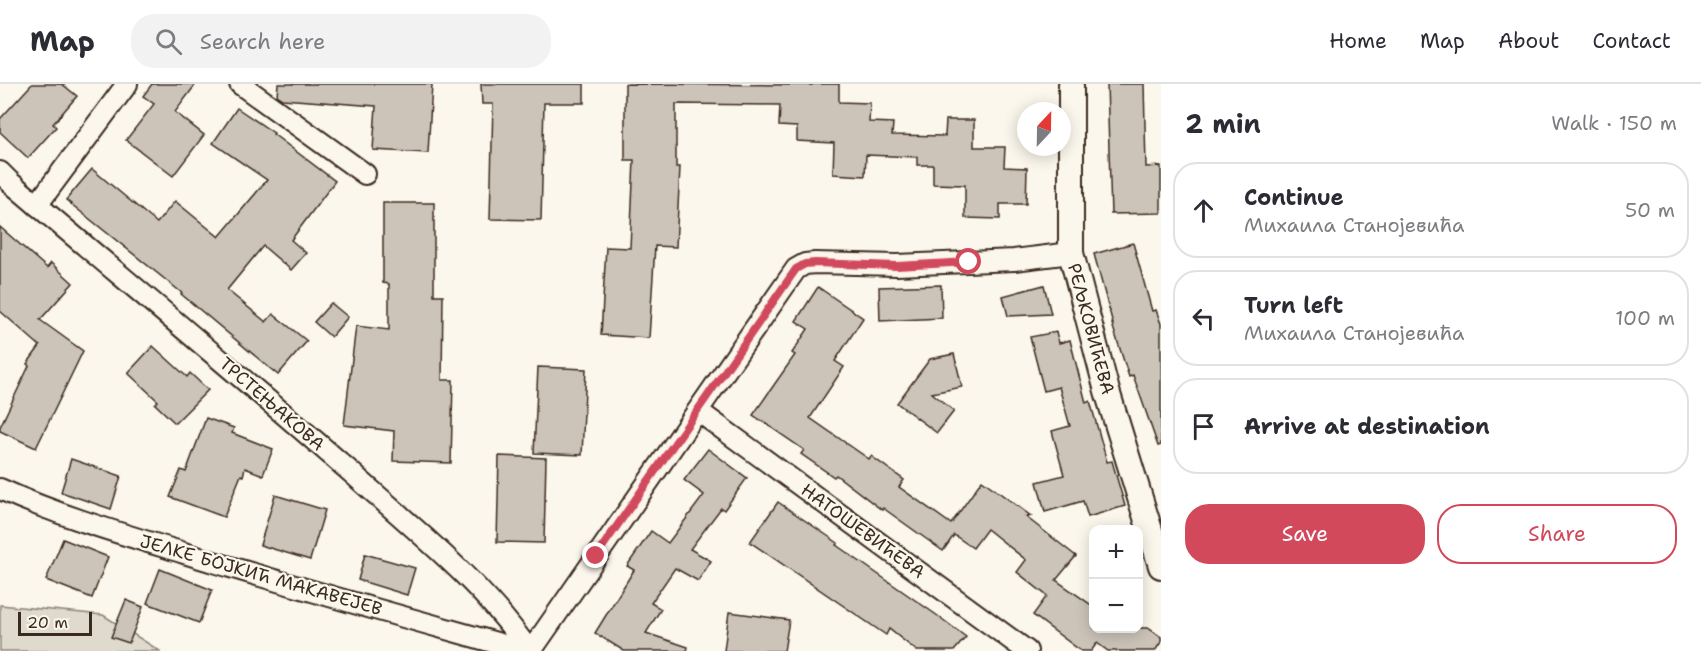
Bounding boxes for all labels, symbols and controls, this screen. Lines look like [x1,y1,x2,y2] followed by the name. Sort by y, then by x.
[131,14,551,68] search box
[30,22,95,60] text: Map
[152,25,185,58] icon: search
[200,27,325,56] text: Search here
[1329,27,1387,55] text: Home
[1420,27,1465,55] text: Map
[1498,27,1559,55] text: About
[1592,27,1671,55] text: Contact
[1017,102,1071,156] north arrow
[1185,106,1261,141] text: 2 min
[1551,110,1677,136] text: Walk · 150 m
[1244,183,1344,212] text: Continue
[1187,194,1220,227] icon: ahead
[1625,197,1675,223] text: 50 m
[1244,212,1464,238] text: Михаила Станојевића
[955,248,981,274] route start
[1062,261,1120,397] street label: РЕЉКОВИЋЕВА
[1244,291,1343,320] text: Turn left
[1187,302,1220,335] icon: left
[1615,305,1675,331] text: 100 m
[1244,320,1464,346] text: Михаила Станојевића
[214,352,330,456] street label: ТРСТЕЊАКОВА
[1187,410,1220,443] icon: arrive
[1244,412,1490,441] text: Arrive at destination
[796,478,930,584] street label: НАТОШЕВИЋЕВА
[1185,504,1425,564] button: Save
[1437,504,1677,564] button: Share
[1089,525,1143,633] map controls
[1089,525,1143,579] button: +
[137,529,385,621] street label: ЈЕЛКЕ БОЈКИЋ МАКАВЕЈЕВ
[582,542,608,568] route end
[1089,579,1143,633] button: −
[18,609,92,636] scale bar
[27,612,68,633] text: 20 m

